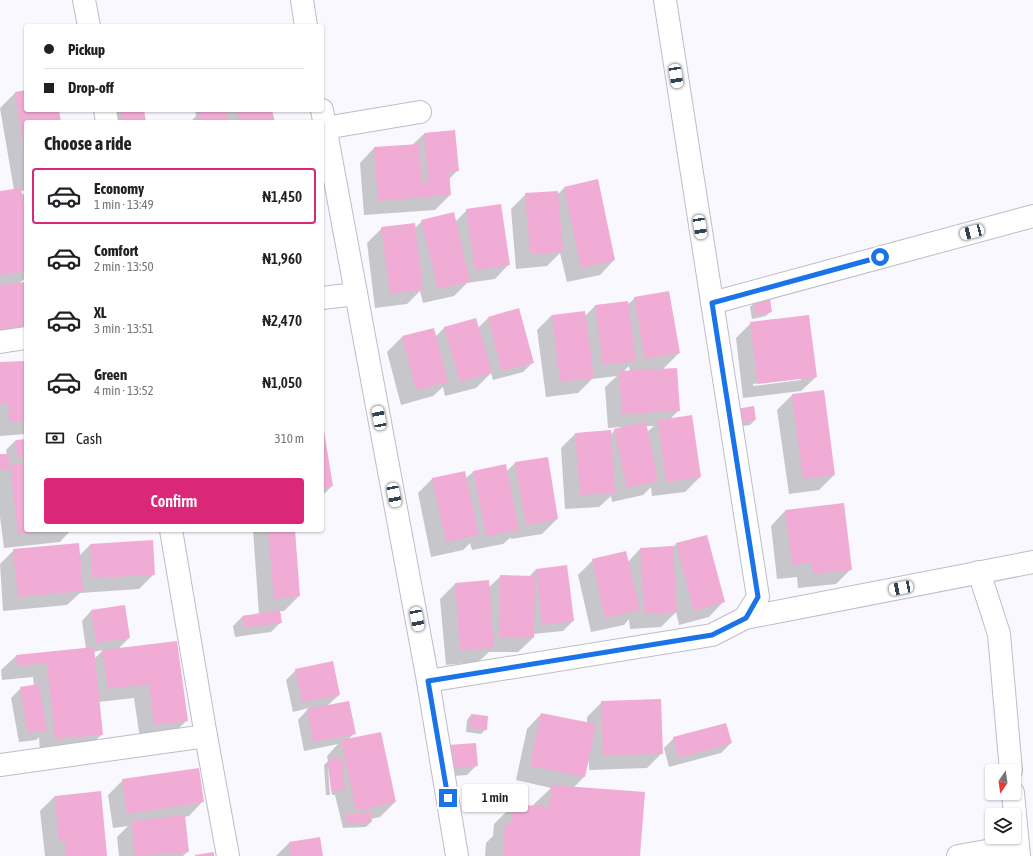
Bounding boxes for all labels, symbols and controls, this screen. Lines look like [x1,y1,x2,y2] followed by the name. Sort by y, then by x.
[68,41,105,58] text: Pickup
[668,63,684,89] car
[68,79,114,96] text: Drop-off
[44,133,132,154] text: Choose a ride
[46,178,82,214] icon: car
[94,180,144,197] text: Economy
[262,188,302,205] text: ₦1,450
[94,197,154,212] text: 1 min · 13:49
[692,214,708,240] car
[959,223,985,241] car
[46,240,82,276] icon: car
[94,242,138,259] text: Comfort
[871,248,889,266] route start
[262,250,302,267] text: ₦1,960
[94,259,154,274] text: 2 min · 13:50
[46,302,82,338] icon: car
[94,304,107,321] text: XL
[262,312,302,329] text: ₦2,470
[94,321,154,336] text: 3 min · 13:51
[46,364,82,400] icon: car
[94,366,127,383] text: Green
[262,374,302,391] text: ₦1,050
[94,383,154,398] text: 4 min · 13:52
[371,405,387,431] car
[44,427,66,449] icon: cash
[76,430,102,447] text: Cash
[275,431,304,446] text: 310 m
[44,478,304,524] button: Confirm
[386,482,402,508] car
[888,580,914,596] car
[409,606,425,632] car
[985,764,1021,800] north arrow
[985,764,1021,844] map controls
[462,784,528,812] callout: 1 min
[439,789,457,807] route end
[482,790,508,805] text: 1 min
[985,808,1021,844] button: layers

